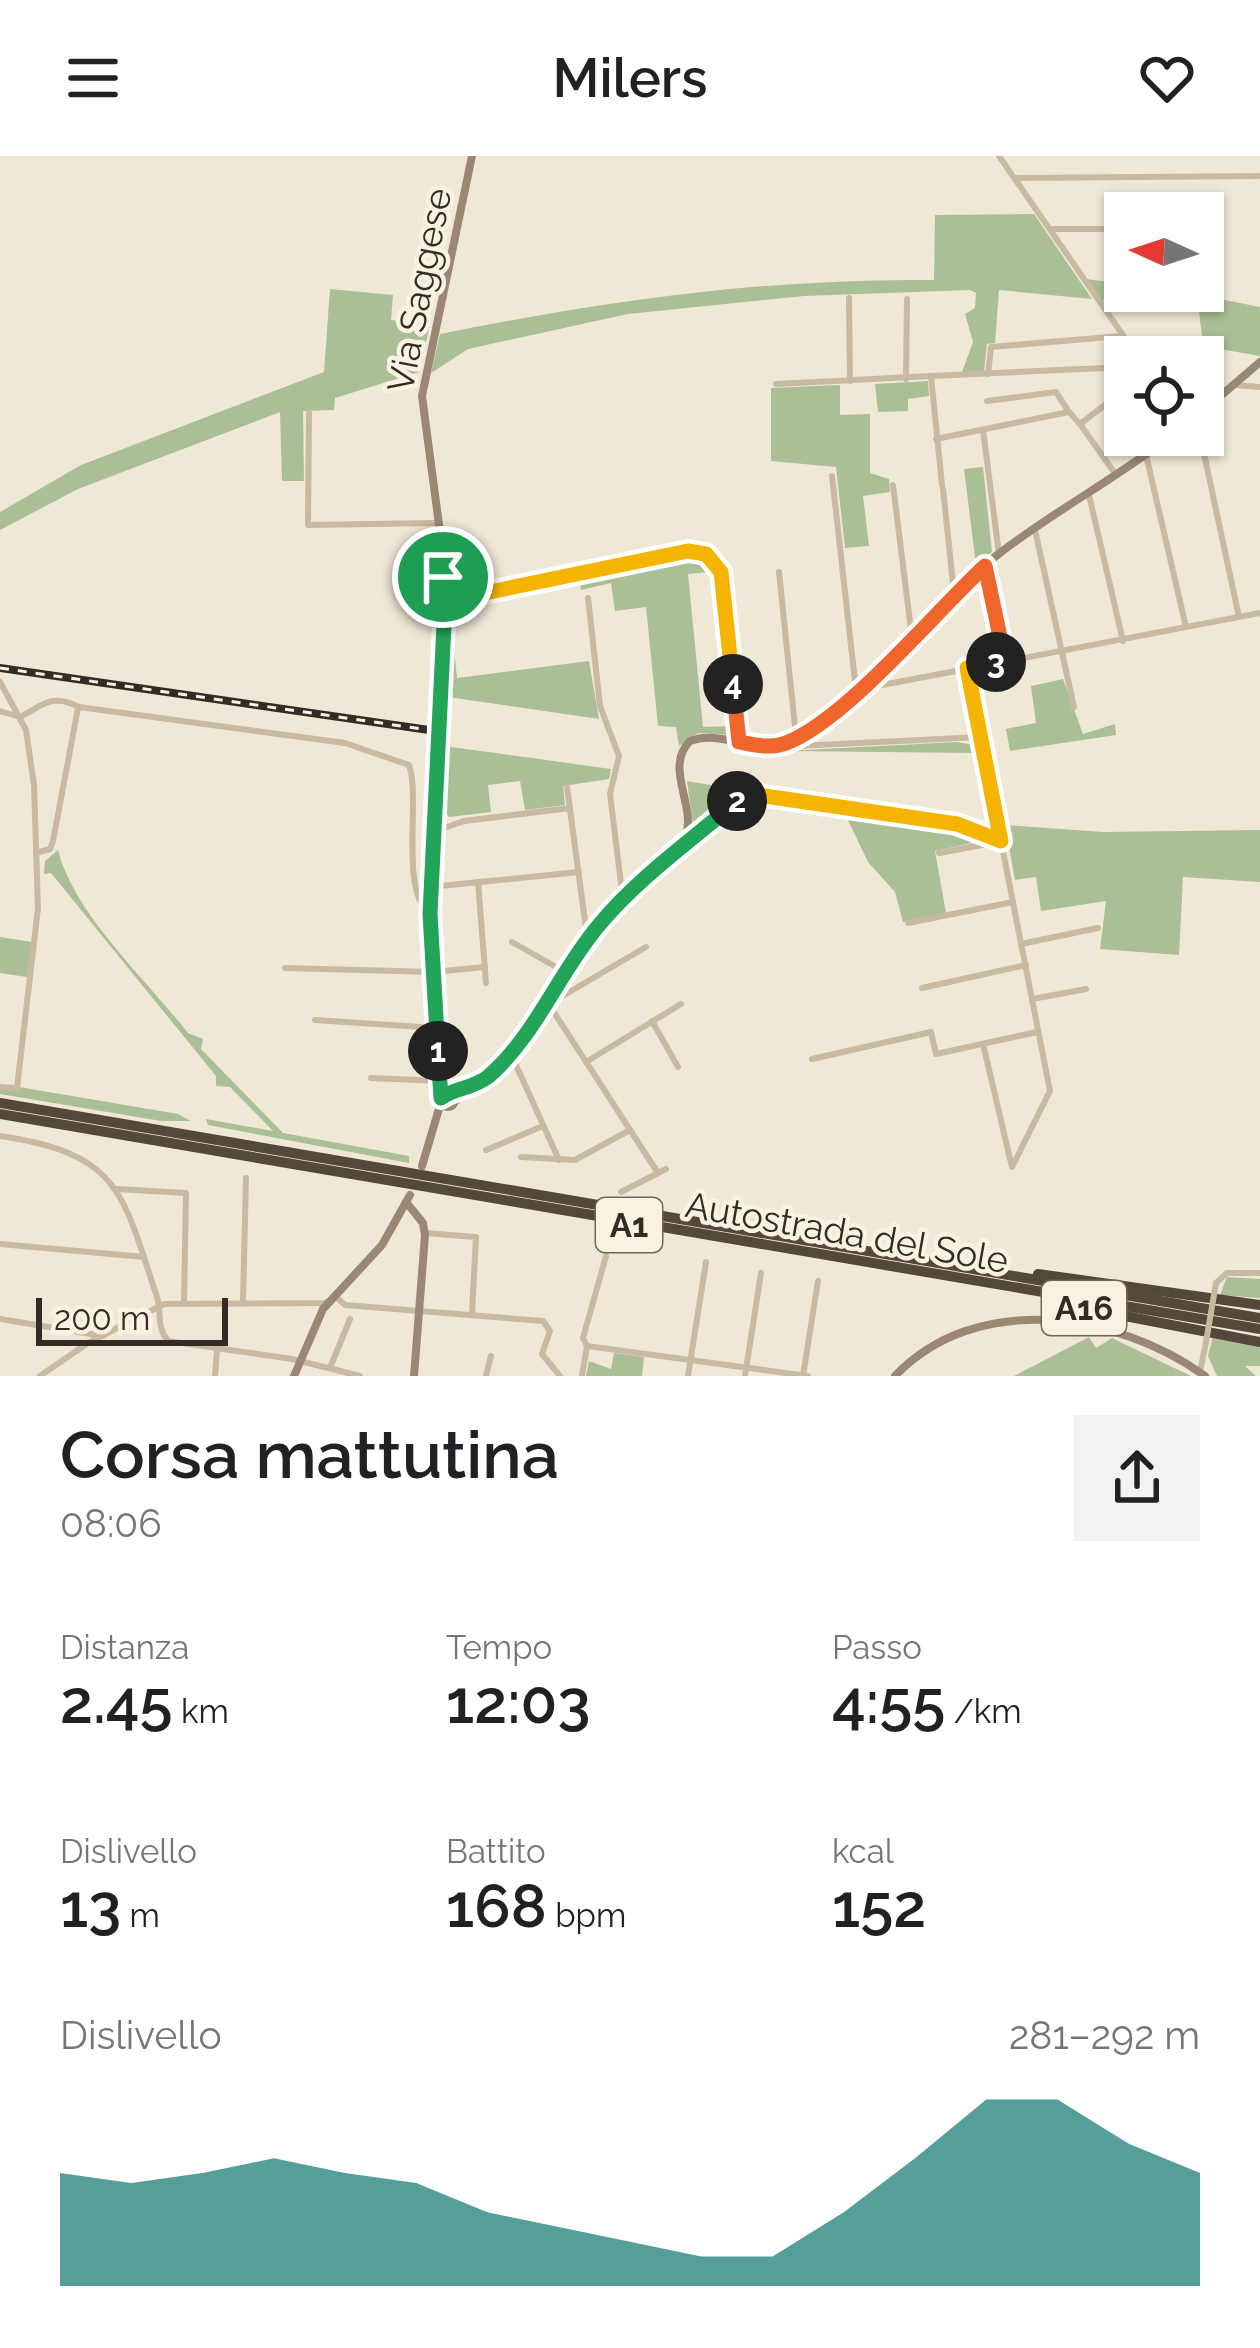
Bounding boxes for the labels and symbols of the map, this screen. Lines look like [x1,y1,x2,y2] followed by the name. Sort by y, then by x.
[379,185,459,395] street label: Via Saggese
[1104,192,1224,312] north arrow
[392,526,494,628] pin
[966,632,1026,692] pin: 3
[703,654,763,714] pin: 4
[707,771,767,831] pin: 2
[408,1021,468,1081] pin: 1
[682,1183,1012,1281] street label: Autostrada del Sole
[596,1198,662,1252] road number: A1
[1042,1281,1126,1335] road number: A16
[36,1292,228,1345] scale bar

